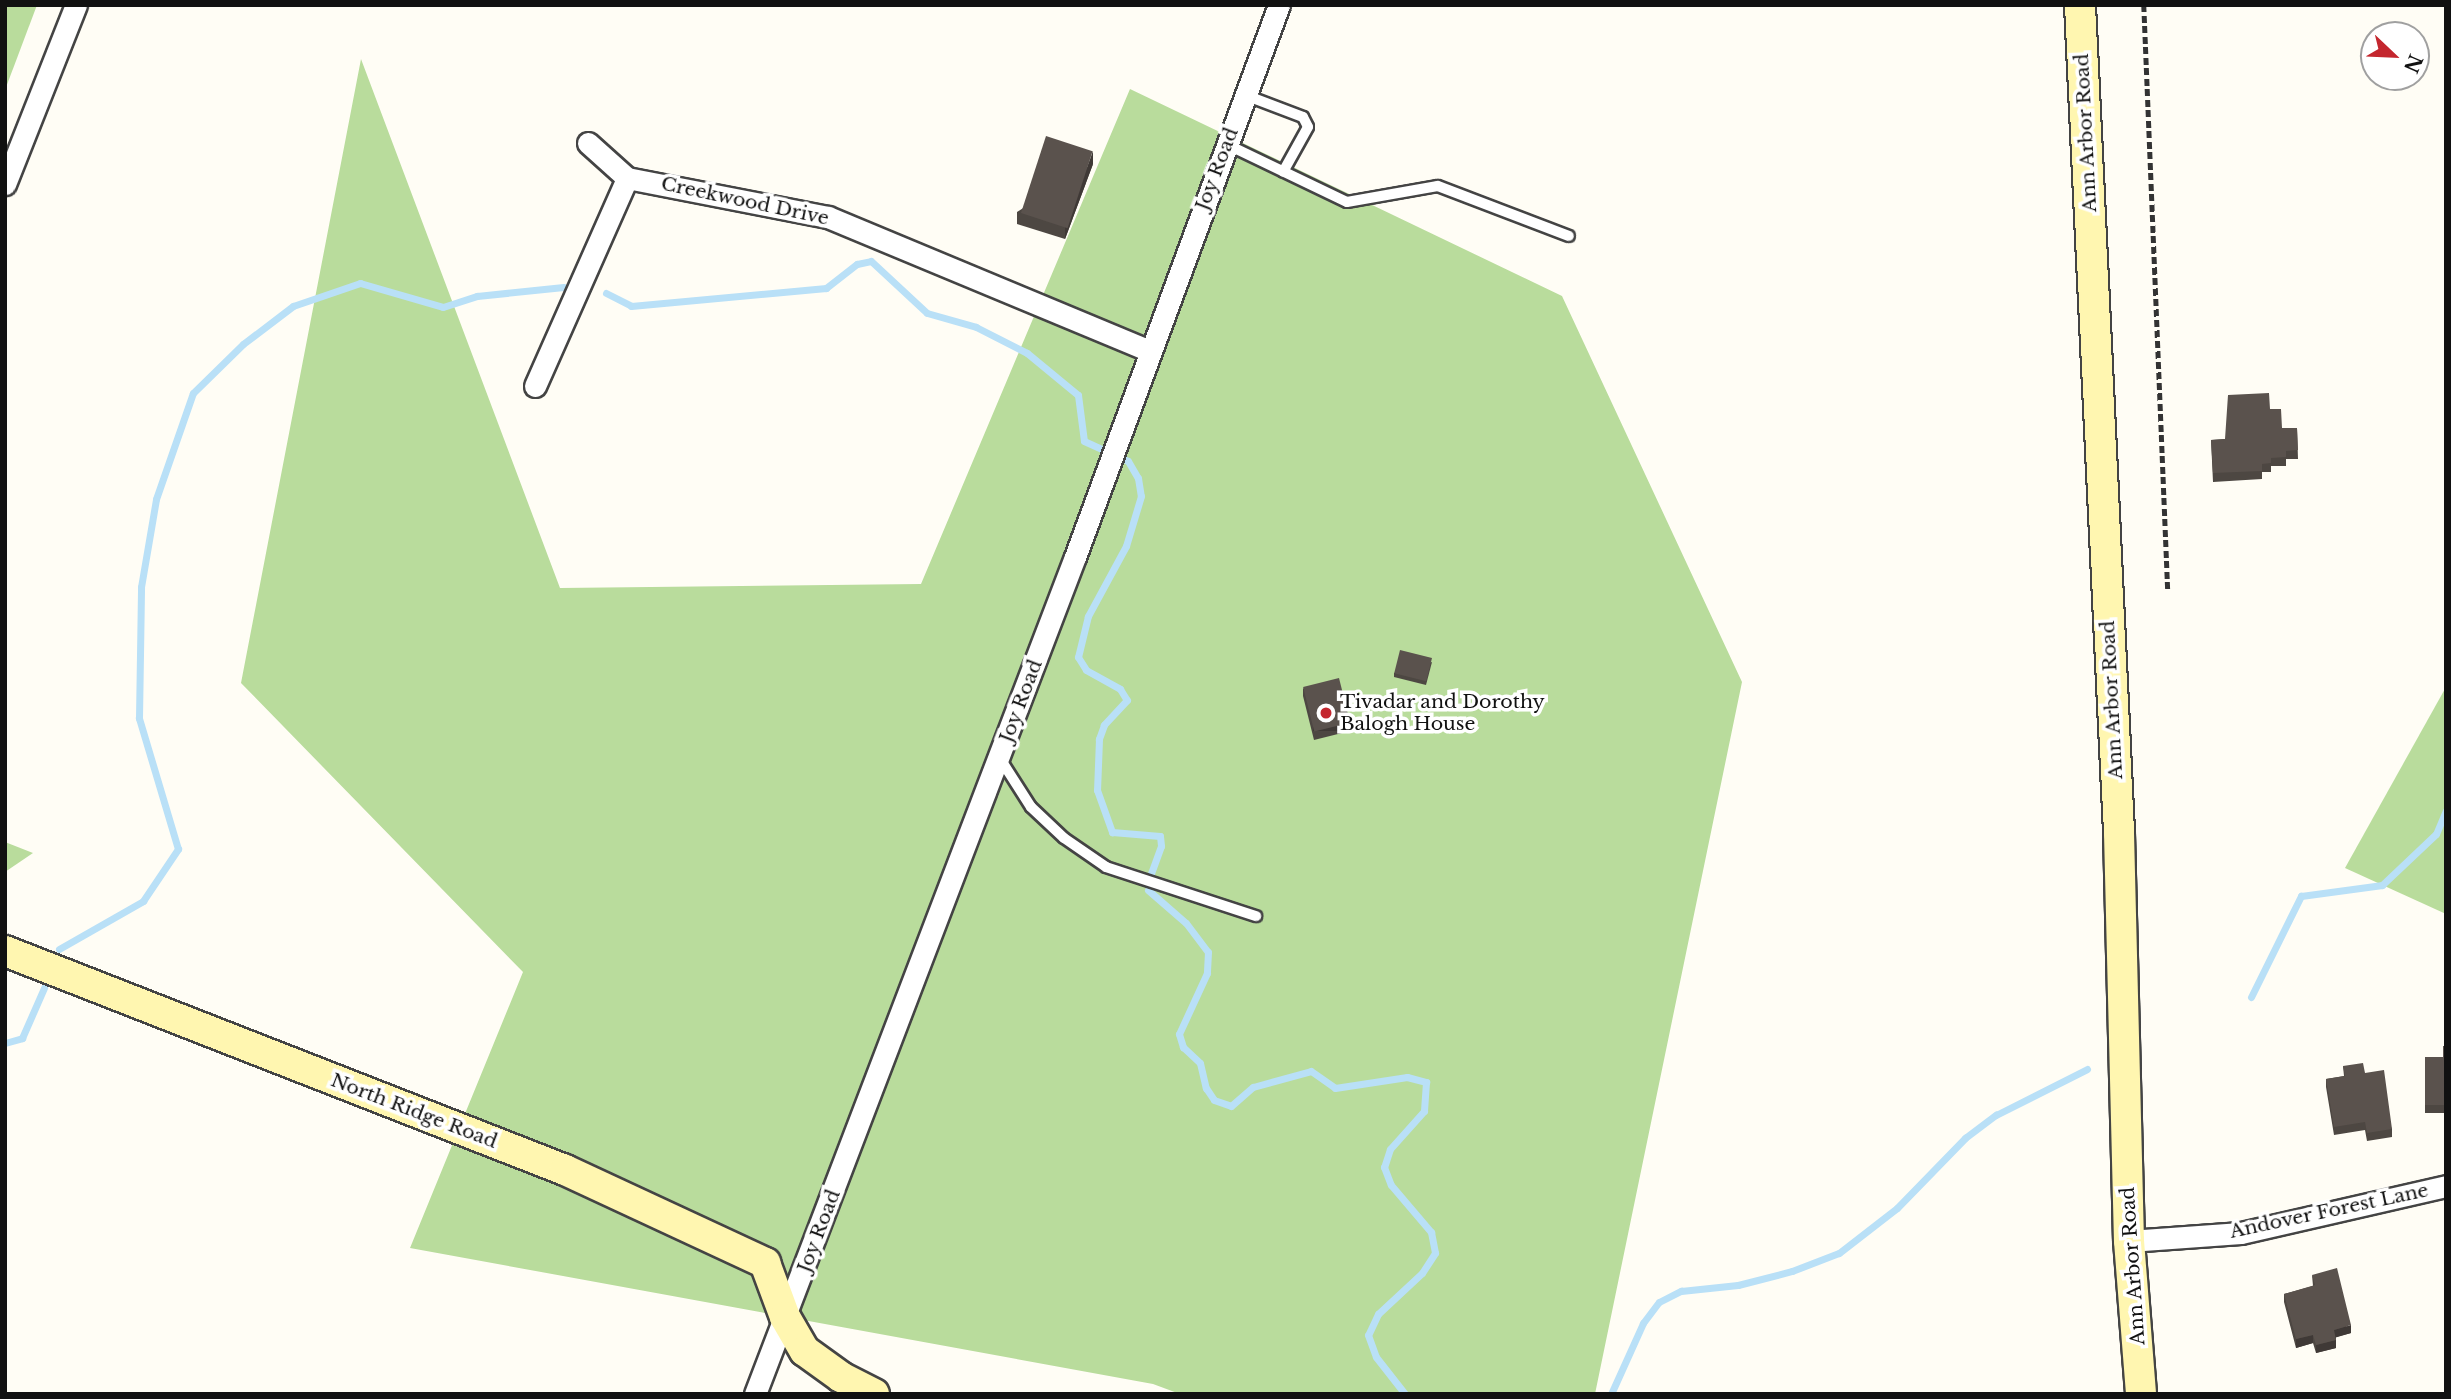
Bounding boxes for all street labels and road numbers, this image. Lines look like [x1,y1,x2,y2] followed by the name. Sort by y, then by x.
[2070,53,2102,213] street label: Ann Arbor Road
[1191,124,1243,214] street label: Joy Road
[659,172,831,230] street label: Creekwood Drive
[2096,620,2128,780] street label: Ann Arbor Road
[995,656,1047,746] street label: Joy Road
[328,1069,500,1153] street label: North Ridge Road
[2227,1179,2431,1243] street label: Andover Forest Lane
[2116,1185,2150,1347] street label: Ann Arbor Road
[793,1186,845,1276] street label: Joy Road

